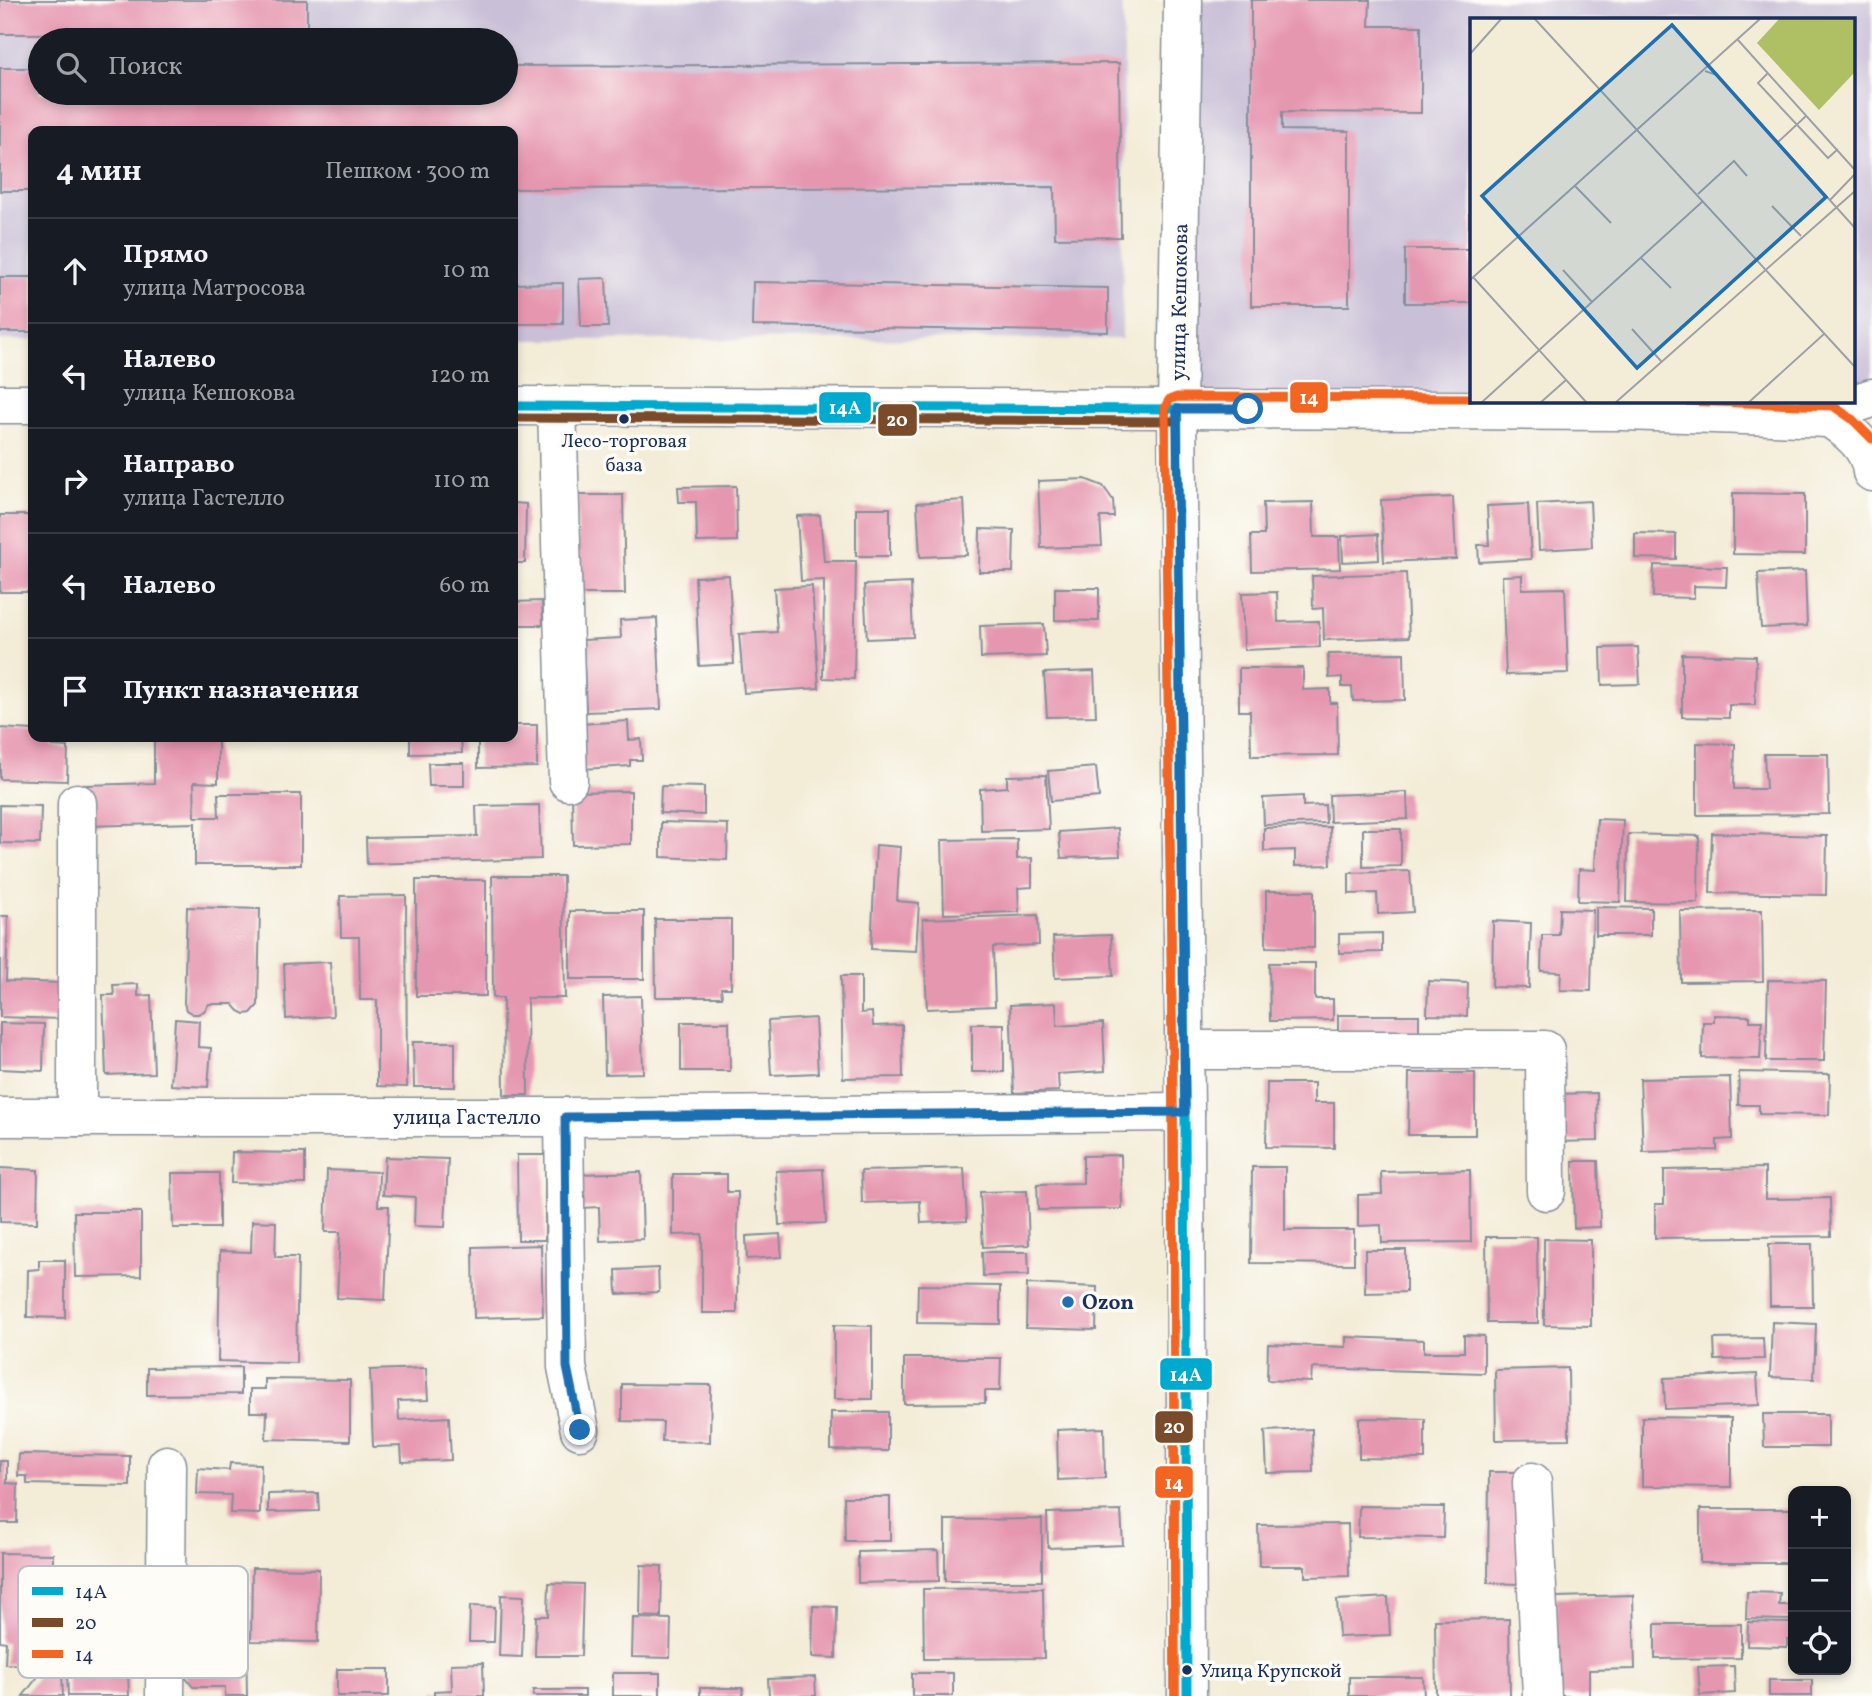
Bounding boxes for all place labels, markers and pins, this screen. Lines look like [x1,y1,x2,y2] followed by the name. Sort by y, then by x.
[617,412,631,426] marker: Лесо-торговая база
[561,429,687,479] place label: Лесо-торговая база
[1082,1289,1134,1318] place label: Ozon
[1060,1294,1076,1310] marker: Ozon
[1200,1659,1342,1685] place label: Улица Крупской
[1180,1663,1194,1677] marker: Улица Крупской

